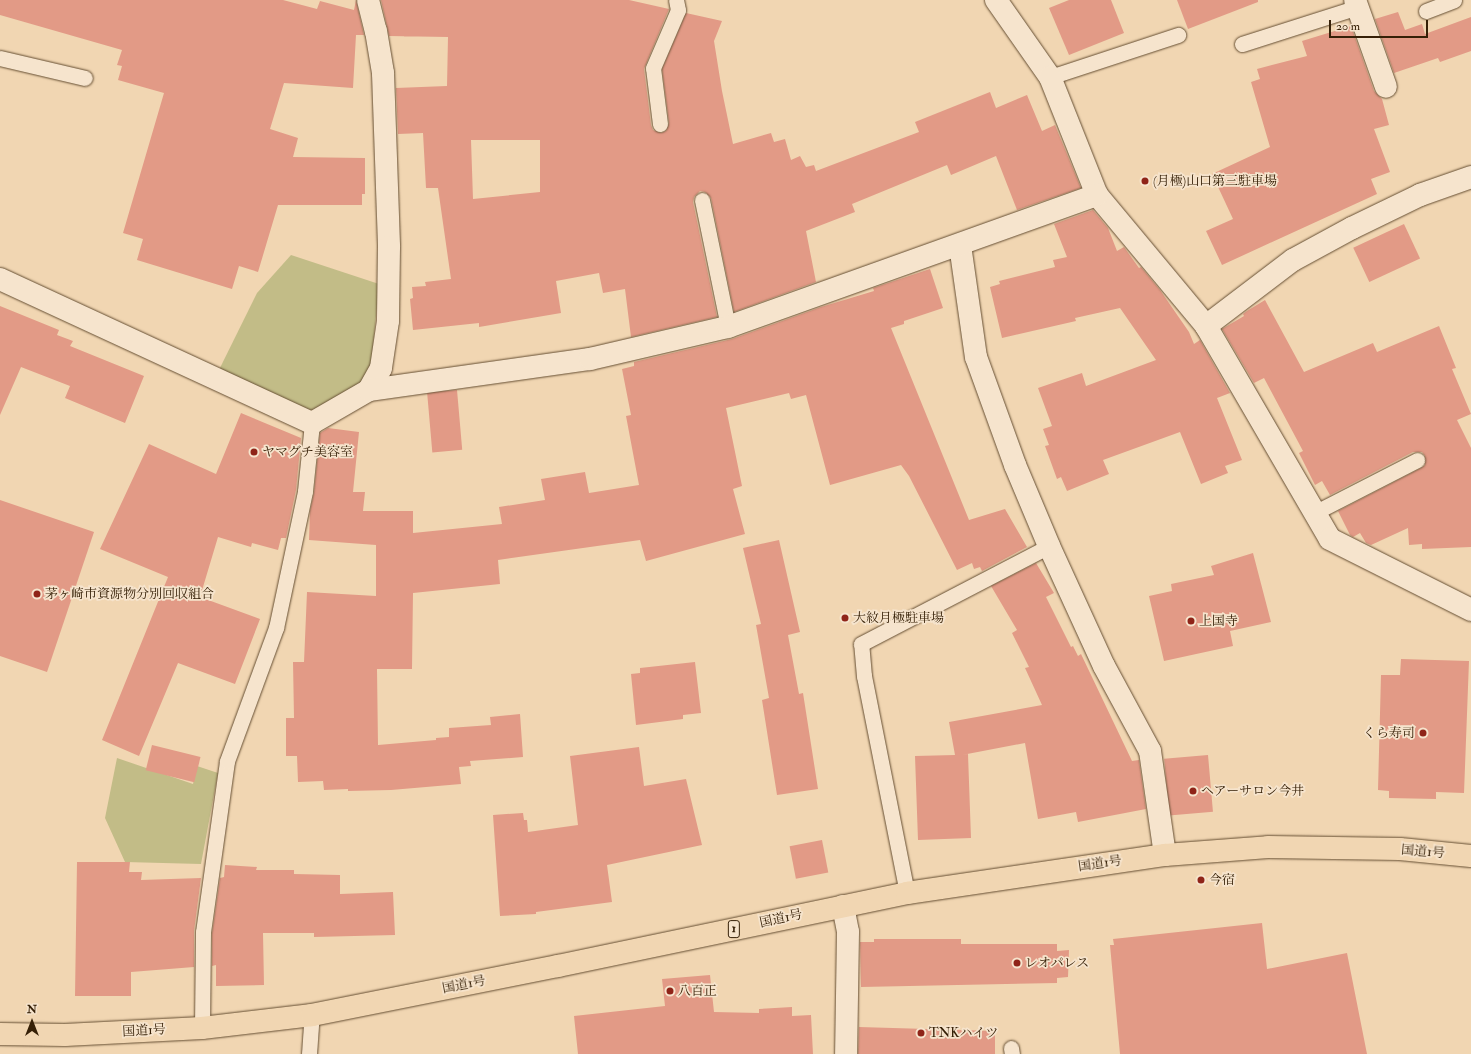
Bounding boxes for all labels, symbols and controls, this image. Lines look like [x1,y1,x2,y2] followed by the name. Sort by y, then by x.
[1331,12,1430,38] scale bar
[1336,19,1360,34] text: 20 m
[1153,173,1277,189] place label: (月極)山口第三駐車場
[1140,176,1150,186] marker: (月極)山口第三駐車場
[262,444,353,460] place label: ヤマグチ美容室
[249,447,259,457] marker: ヤマグチ美容室
[45,586,214,602] place label: 茅ヶ崎市資源物分別回収組合
[32,589,42,599] marker: 茅ヶ崎市資源物分別回収組合
[853,610,944,626] place label: 大紋月極駐車場
[840,613,850,623] marker: 大紋月極駐車場
[1199,613,1238,629] place label: 上国寺
[1186,616,1196,626] marker: 上国寺
[1363,725,1415,741] place label: くら寿司
[1418,728,1428,738] marker: くら寿司
[1201,783,1305,799] place label: ヘアーサロン今井
[1188,786,1198,796] marker: ヘアーサロン今井
[1401,842,1445,862] street label: 国道1号
[1077,853,1123,875] street label: 国道1号
[1209,872,1235,888] place label: 今宿
[1196,875,1206,885] marker: 今宿
[758,907,804,931] street label: 国道1号
[727,919,741,939] road number: 1
[1025,955,1090,971] place label: レオパレス
[1012,958,1022,968] marker: レオパレス
[441,973,487,997] street label: 国道1号
[678,983,717,999] place label: 八百正
[665,986,675,996] marker: 八百正
[12,1002,52,1042] north arrow
[27,1003,37,1016] text: N
[122,1022,166,1040] street label: 国道1号
[929,1025,998,1041] place label: TNKハイツ
[916,1028,926,1038] marker: TNKハイツ

